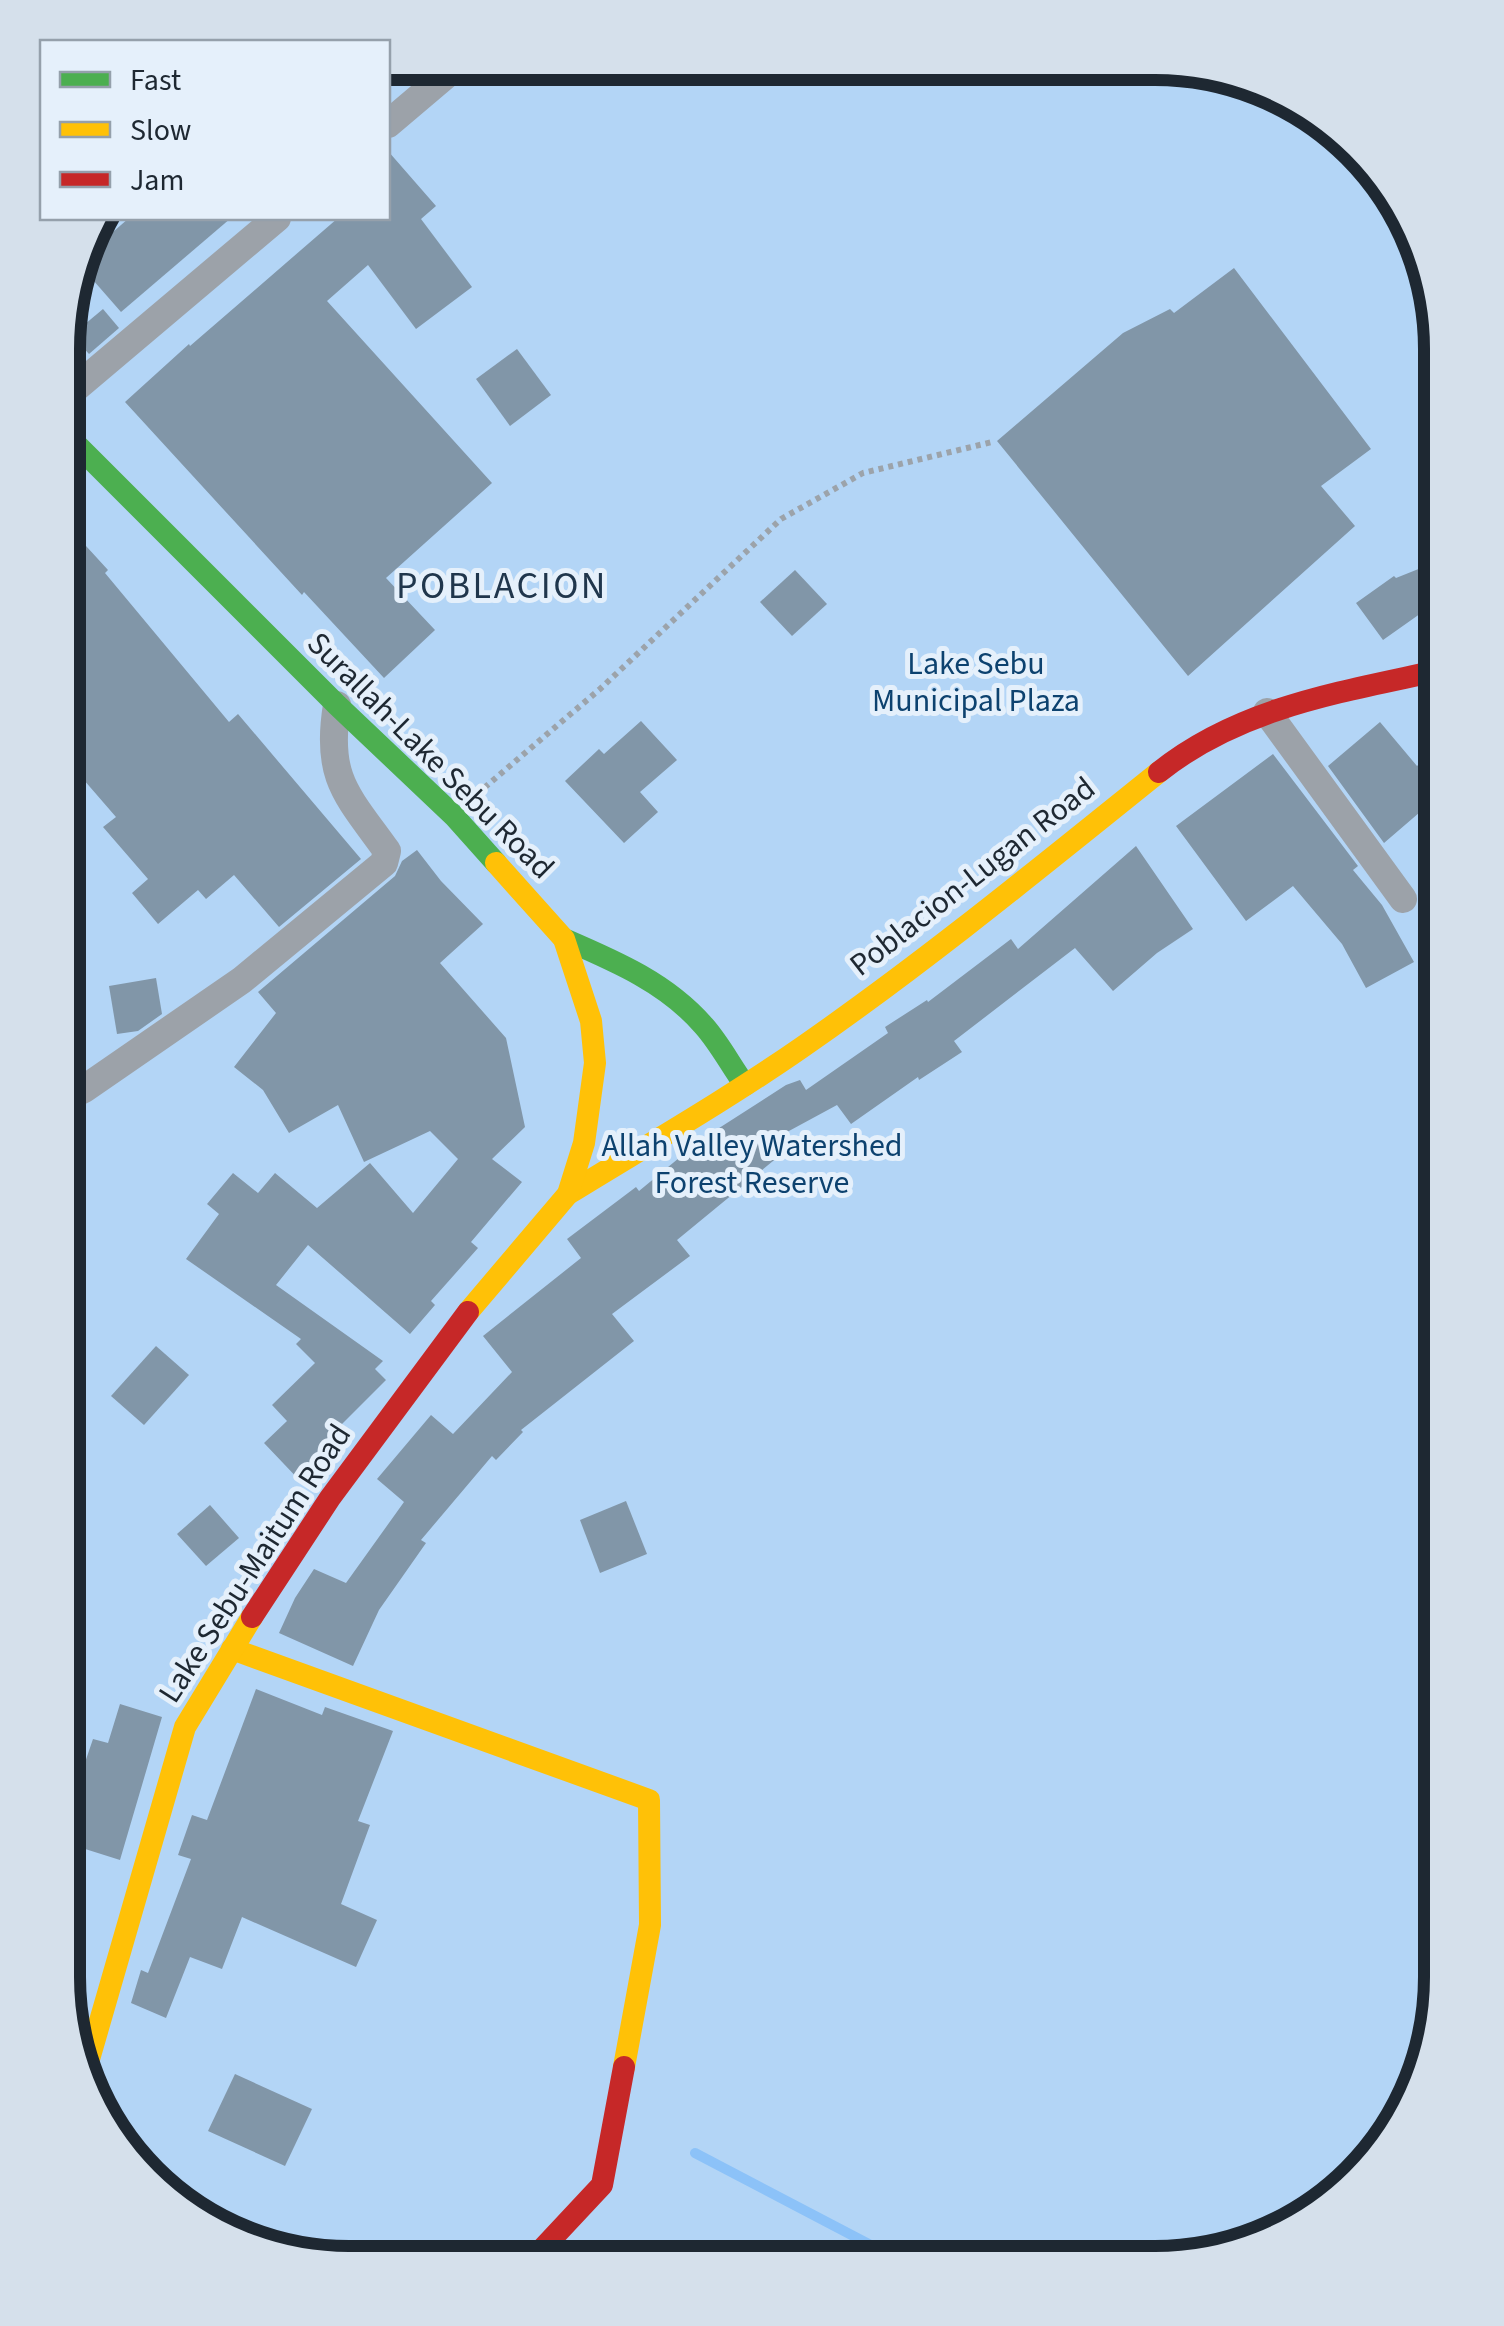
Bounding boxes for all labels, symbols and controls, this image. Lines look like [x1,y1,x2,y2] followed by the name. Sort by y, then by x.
[40,40,390,220] legend
[130,59,181,102] text: Fast
[130,109,191,152] text: Slow
[130,159,184,202] text: Jam
[396,559,608,613] district label: POBLACION
[296,622,564,890] street label: Surallah-Lake Sebu Road
[872,641,1080,724] park label: Lake Sebu Municipal Plaza
[840,766,1105,988] street label: Poblacion-Lugan Road
[601,1123,903,1206] park label: Allah Valley Watershed Forest Reserve
[147,1415,362,1712] street label: Lake Sebu-Maitum Road

